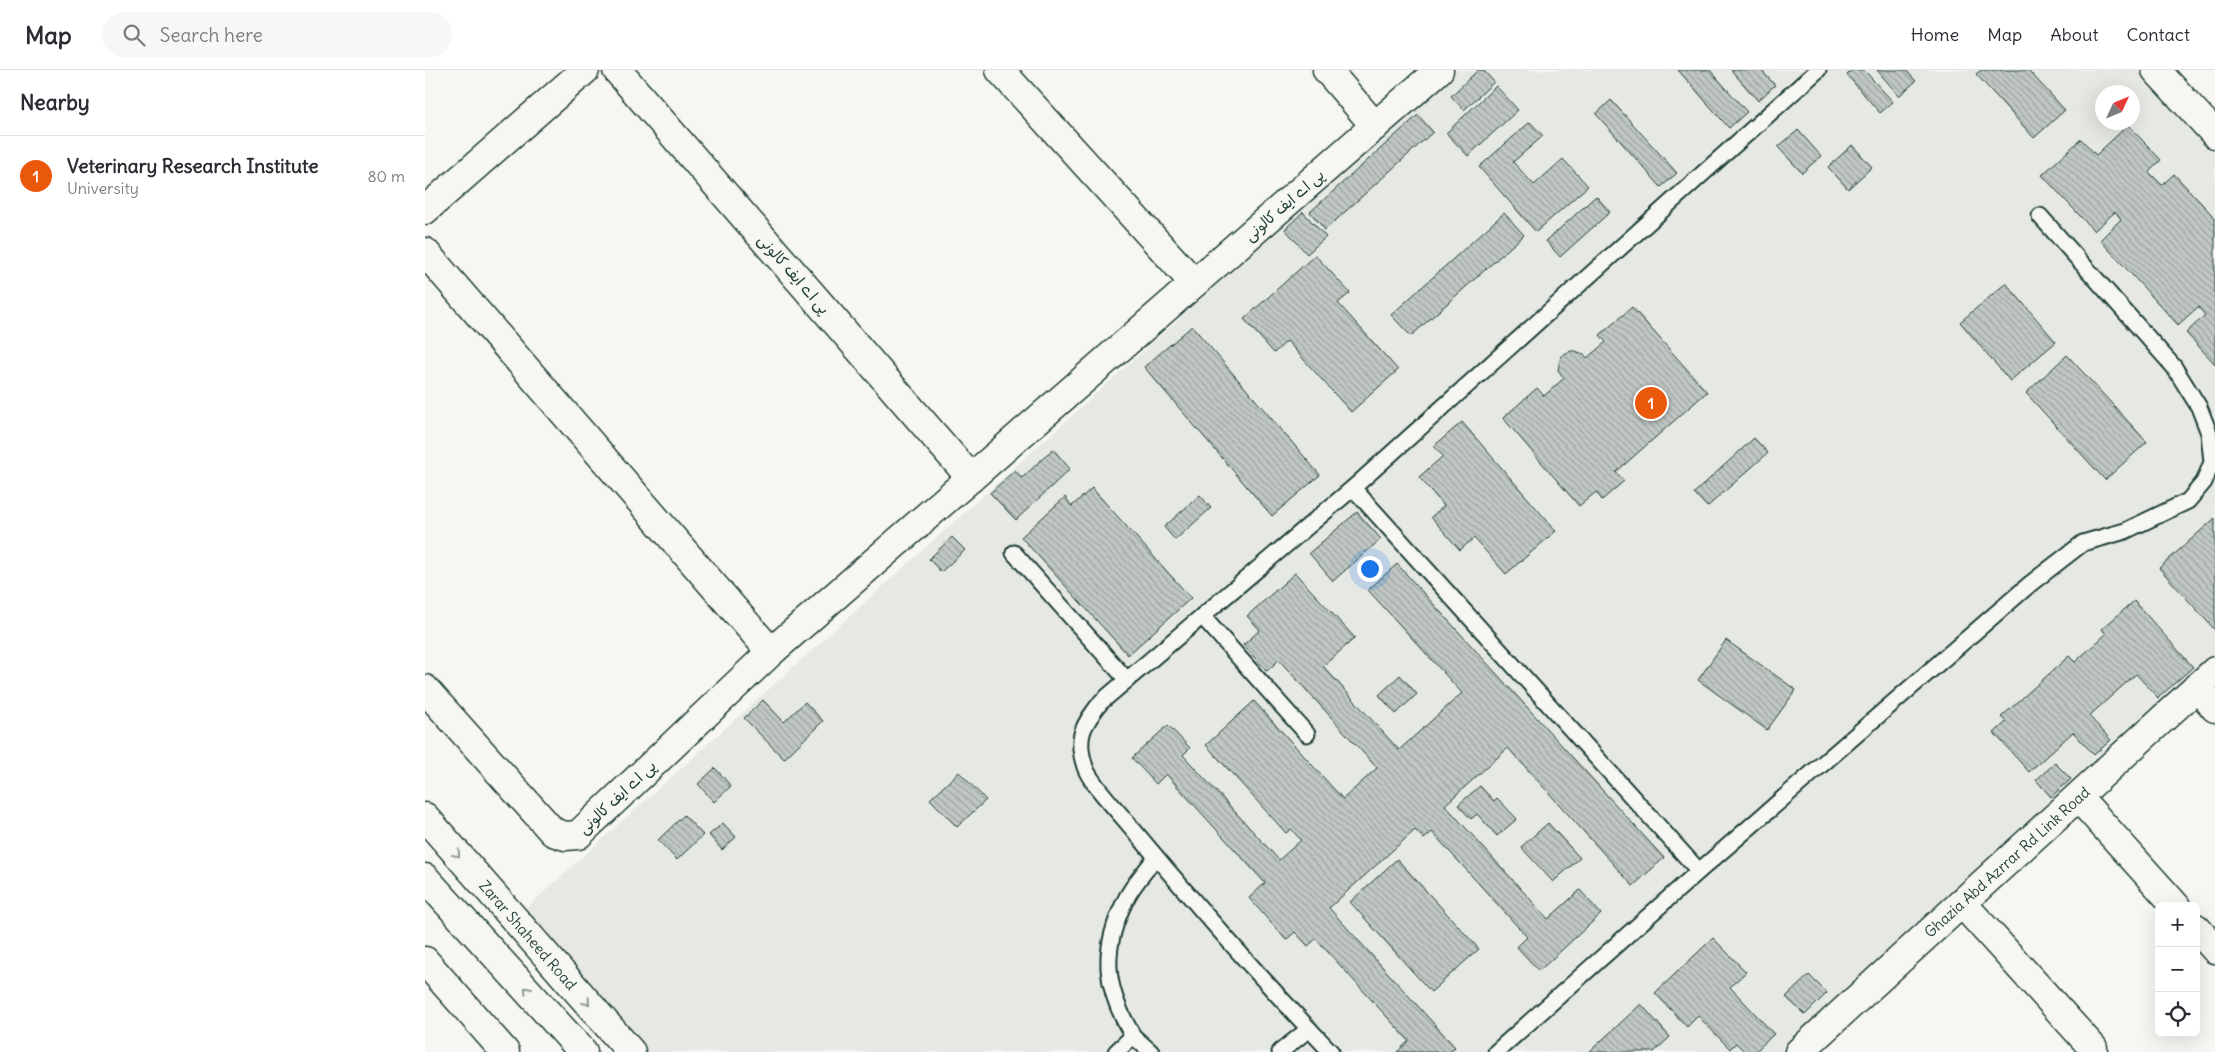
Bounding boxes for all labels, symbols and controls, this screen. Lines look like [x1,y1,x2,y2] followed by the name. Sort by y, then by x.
[102,12,452,57] search box
[25,20,72,50] text: Map
[120,21,148,49] icon: search
[160,23,263,47] text: Search here
[1911,23,1959,46] text: Home
[1987,23,2022,46] text: Map
[2050,23,2098,46] text: About
[2126,23,2190,46] text: Contact
[2095,85,2140,130] north arrow
[20,89,90,116] text: Nearby
[67,154,319,178] text: Veterinary Research Institute
[1240,165,1329,246] street label: پی اے ایف کالونی
[33,166,39,186] text: 1
[367,166,405,186] text: 80 m
[67,178,139,198] text: University
[753,230,834,319] street label: پی اے ایف کالونی
[1635,384,1667,422] pin: 1
[1357,556,1383,582] your location
[574,756,661,839] street label: پی اے ایف کالونی
[1920,782,2094,942] street label: Ghazia Abd Azrrar Rd Link Road
[451,848,460,857] one-way arrow
[475,876,581,994] street label: Zarar Shaheed Road
[2155,902,2200,1037] map controls
[2155,902,2200,947] button: +
[2155,947,2200,992] button: −
[524,986,533,995] one-way arrow
[2155,992,2200,1037] button: locate
[582,997,591,1006] one-way arrow

